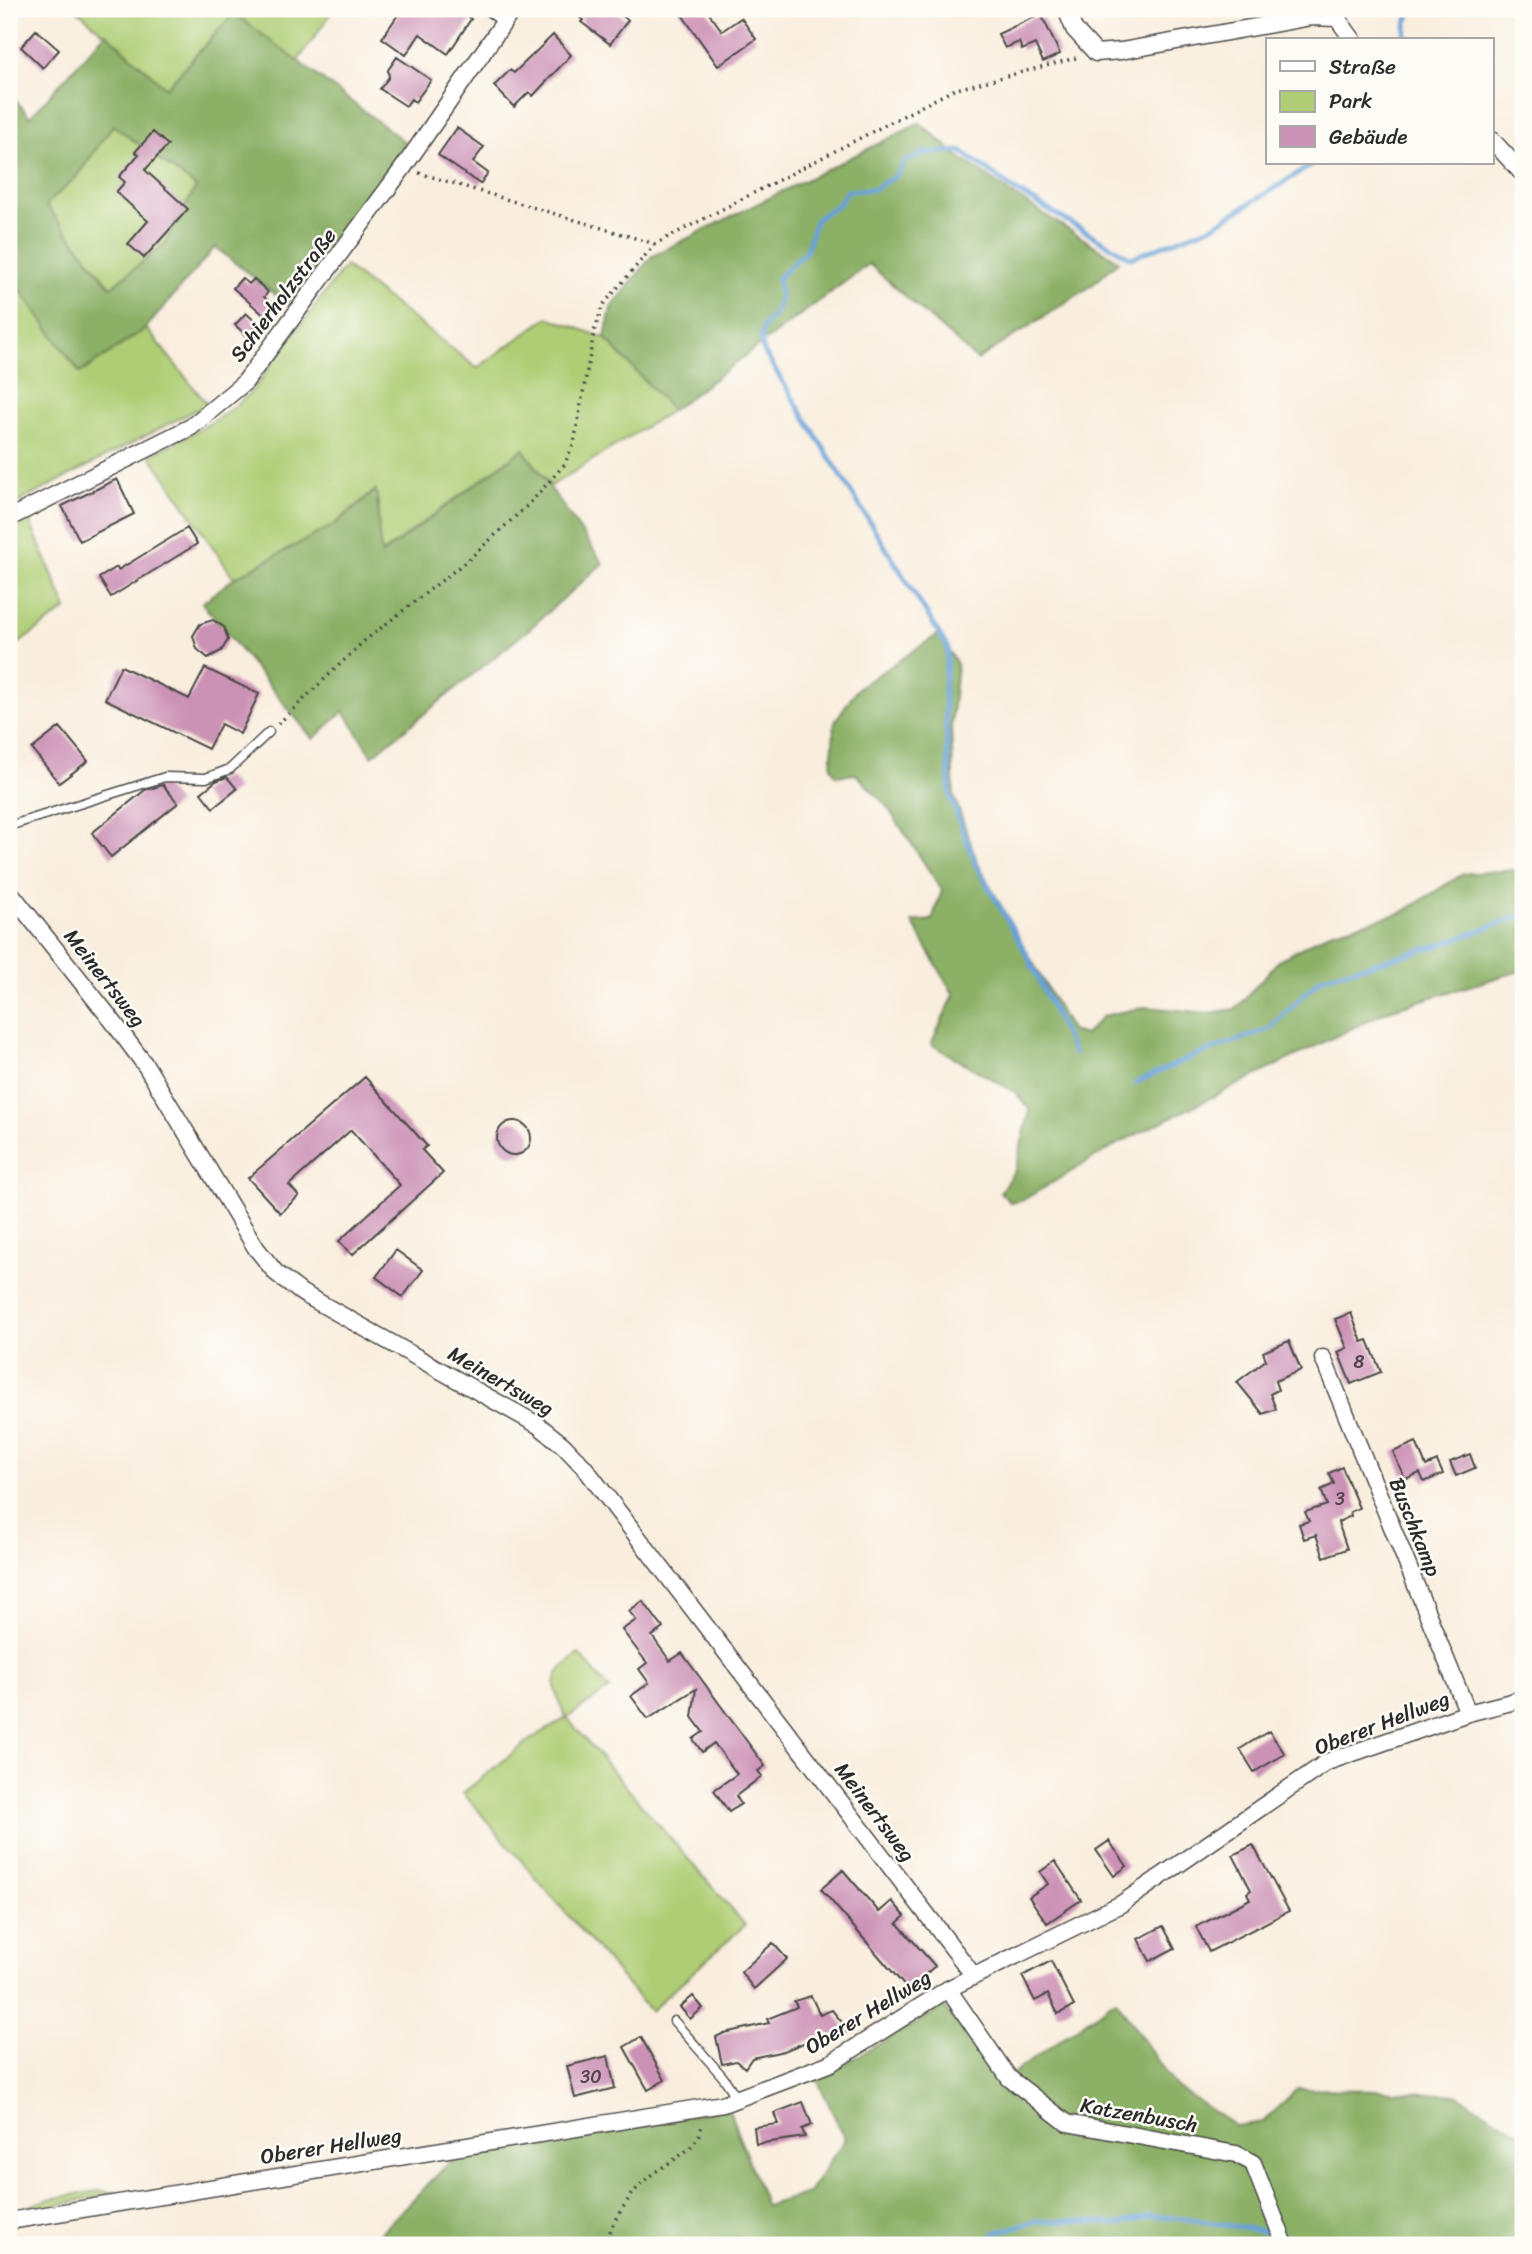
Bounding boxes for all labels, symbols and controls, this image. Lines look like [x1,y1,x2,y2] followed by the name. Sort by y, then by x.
[1266,38,1494,164] legend
[1329,48,1396,86] text: Straße
[1329,82,1372,120] text: Park
[1329,118,1407,156] text: Gebäude
[220,219,347,371] street label: Schierholzstraße
[54,920,156,1036] street label: Meinertsweg
[440,1335,562,1427] street label: Meinertsweg
[1354,1346,1365,1378] house number: 8
[1378,1471,1452,1583] street label: Buschkamp
[1335,1483,1345,1515] house number: 3
[1309,1680,1456,1766] street label: Oberer Hellweg
[824,1754,926,1870] street label: Meinertsweg
[797,1959,939,2065] street label: Oberer Hellweg
[580,2061,602,2093] house number: 30
[1077,2086,1201,2144] street label: Katzenbusch
[258,2116,405,2176] street label: Oberer Hellweg

